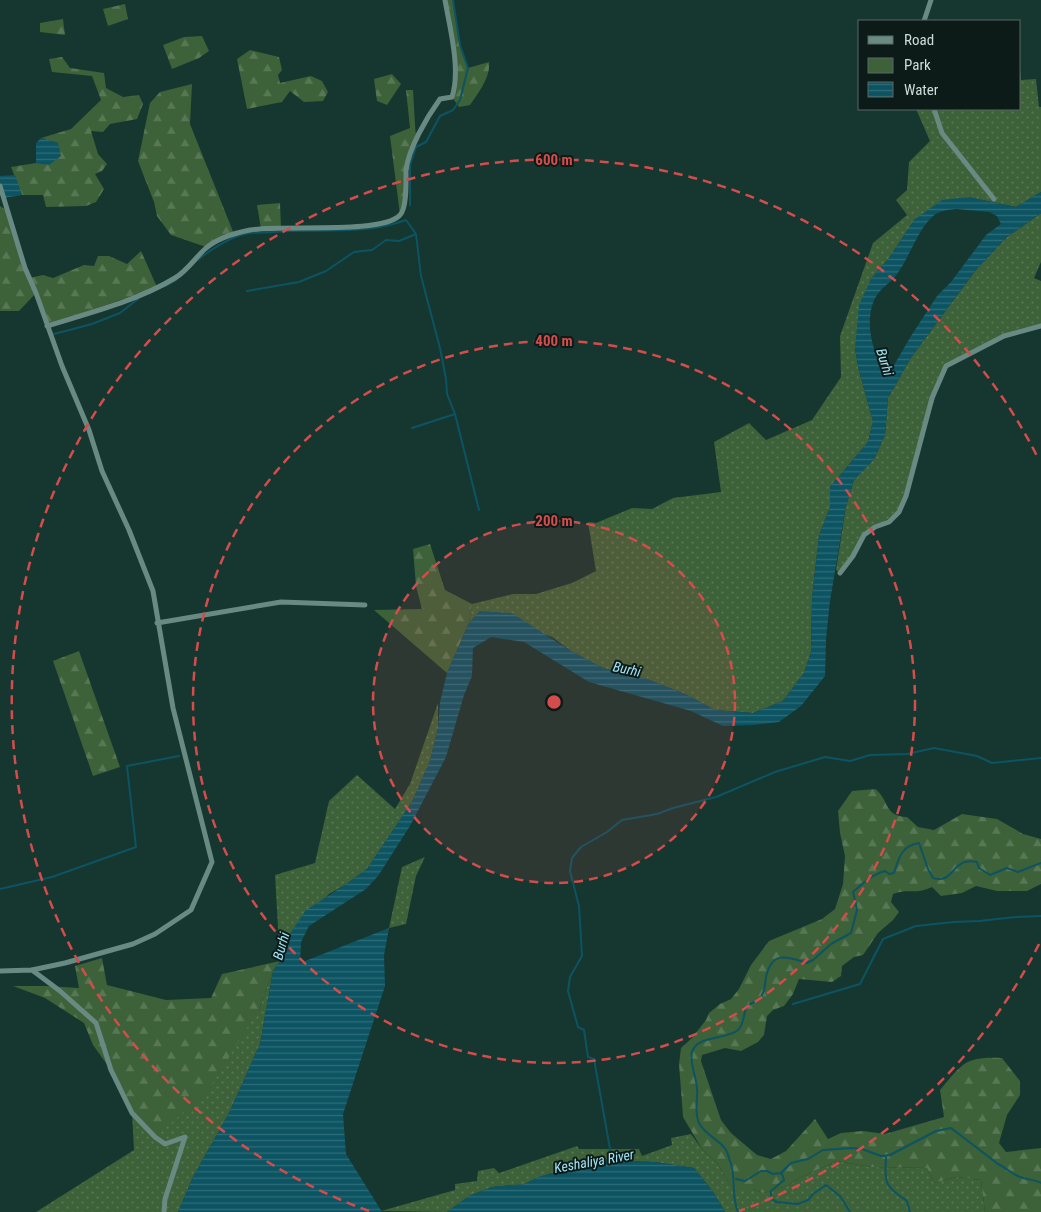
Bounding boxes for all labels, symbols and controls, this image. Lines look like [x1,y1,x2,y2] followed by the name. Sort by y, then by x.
[858,20,1021,110] legend
[904,31,934,49] text: Road
[904,56,931,74] text: Park
[904,81,939,99] text: Water
[535,151,573,169] text: 600 m
[535,332,573,350] text: 400 m
[873,346,897,379] water label: Burhi
[535,512,573,530] text: 200 m
[612,658,643,680] water label: Burhi
[545,693,563,711] centre of rings
[269,930,293,962] water label: Burhi
[553,1146,636,1176] water label: Keshaliya River

